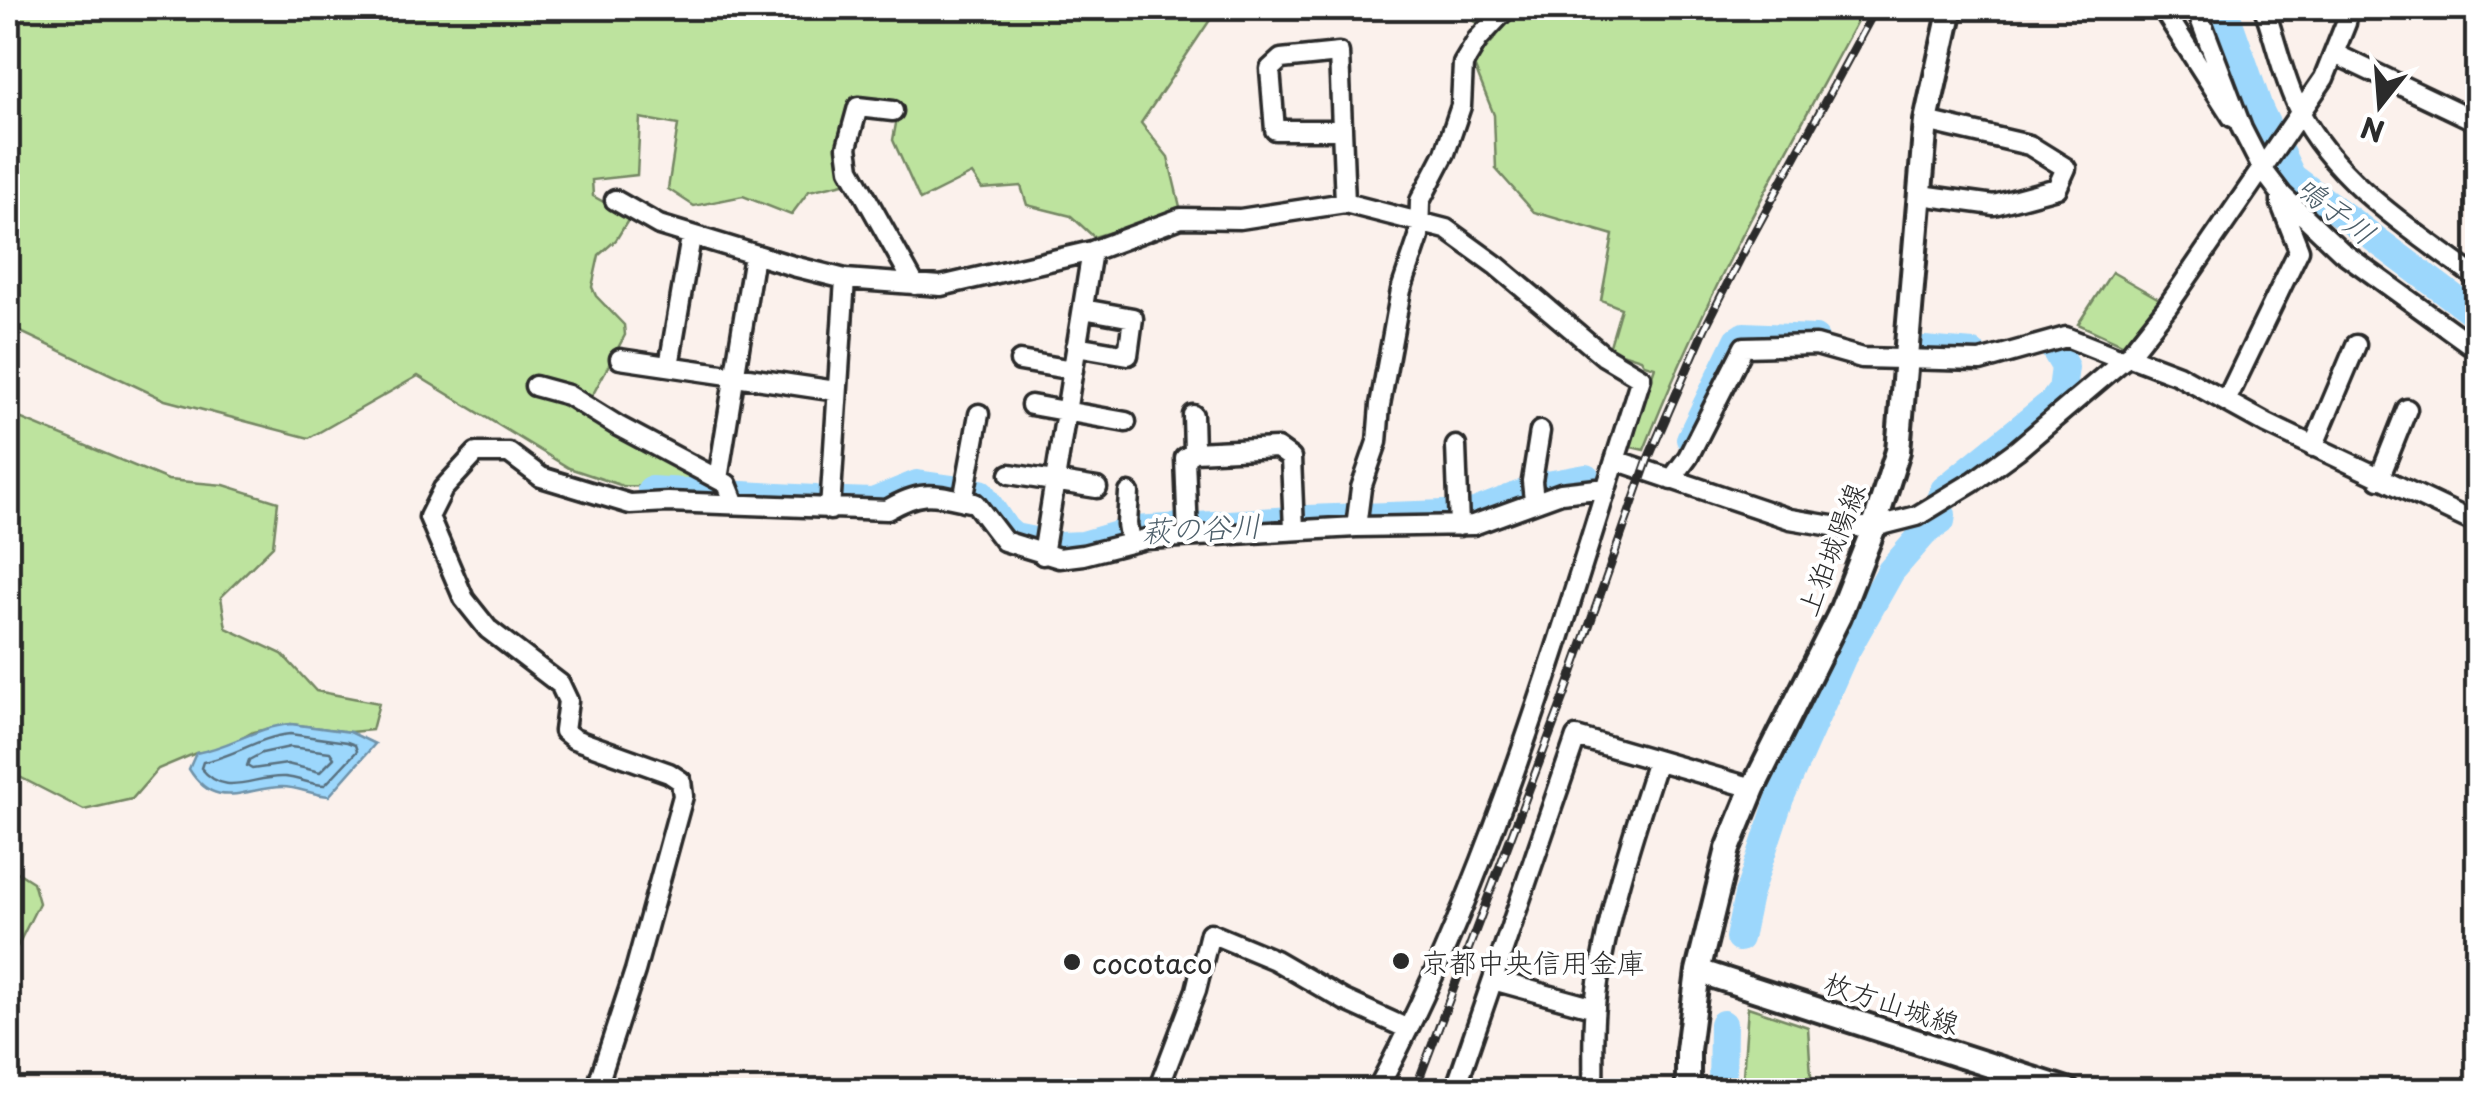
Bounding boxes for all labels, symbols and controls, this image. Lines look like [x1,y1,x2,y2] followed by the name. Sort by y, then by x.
[2330,55,2430,155] north arrow
[2355,107,2389,154] text: N
[2288,164,2386,254] water label: 鳴子川
[1785,476,1875,622] street label: 上狛城陽線
[1140,501,1262,553] water label: 萩の谷川
[1421,940,1645,983] place label: 京都中央信用金庫
[1092,941,1213,984] place label: cocotaco
[1390,950,1412,972] marker: 京都中央信用金庫
[1061,951,1083,973] marker: cocotaco
[1819,960,1965,1044] street label: 枚方山城線

